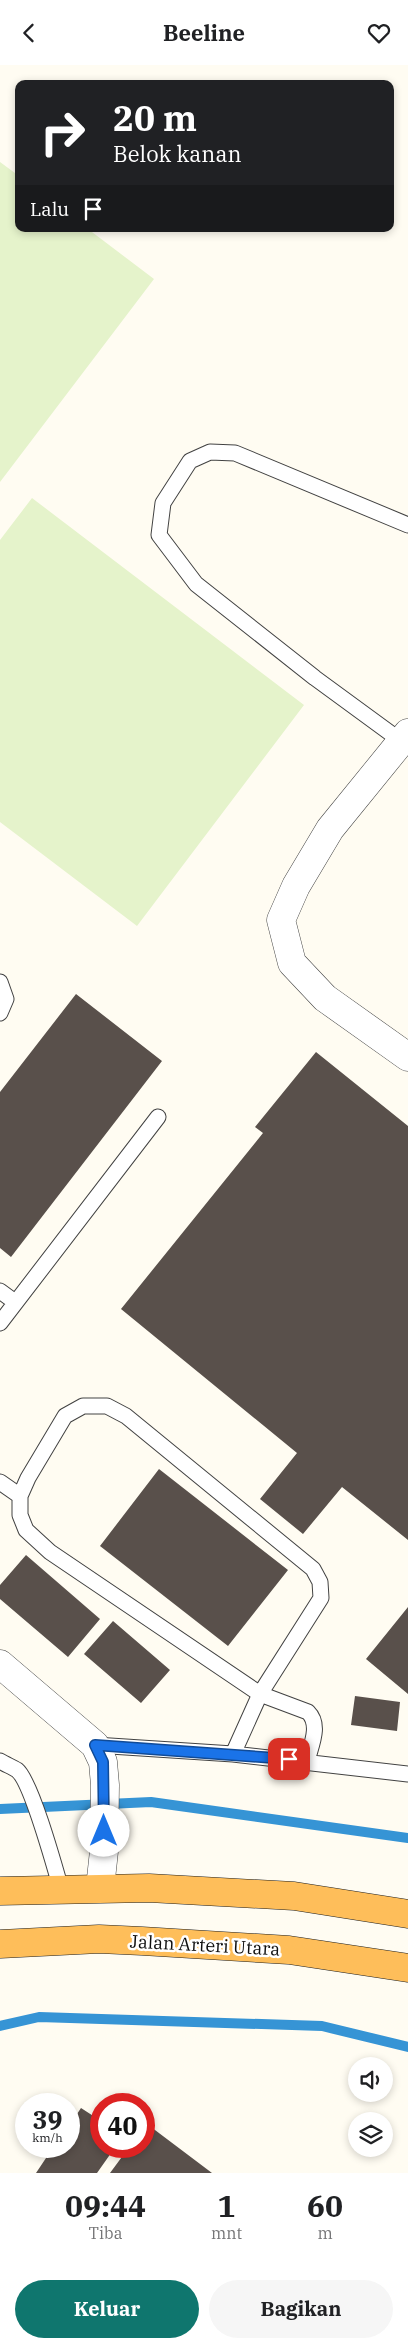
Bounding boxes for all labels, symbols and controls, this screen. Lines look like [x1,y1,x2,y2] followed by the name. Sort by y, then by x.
[163,18,245,47] text: Beeline
[15,19,43,47] icon: back
[365,19,393,47] icon: heart
[113,95,197,141] text: 20 m
[30,100,95,165] icon: right
[113,139,241,168] text: Belok kanan
[79,195,107,223] icon: arrive
[30,197,69,221] text: Lalu
[268,1738,310,1780] pin
[275,1745,303,1773] icon: arrive
[77,1804,129,1856] position arrow
[129,1930,281,1960] street label: Jalan Arteri Utara
[348,2057,393,2157] map controls
[348,2057,393,2102] button: sound
[90,2093,155,2158] speed limit sign: 40
[32,2103,63,2136] text: 39
[348,2112,393,2157] button: layers
[32,2130,63,2145] text: km/h
[65,2186,146,2225] text: 09:44
[218,2186,236,2225] text: 1
[307,2186,343,2225] text: 60
[89,2223,122,2243] text: Tiba
[211,2223,242,2243] text: mnt
[317,2223,333,2243] text: m
[15,2280,199,2338] button: Keluar
[209,2280,393,2338] button: Bagikan

